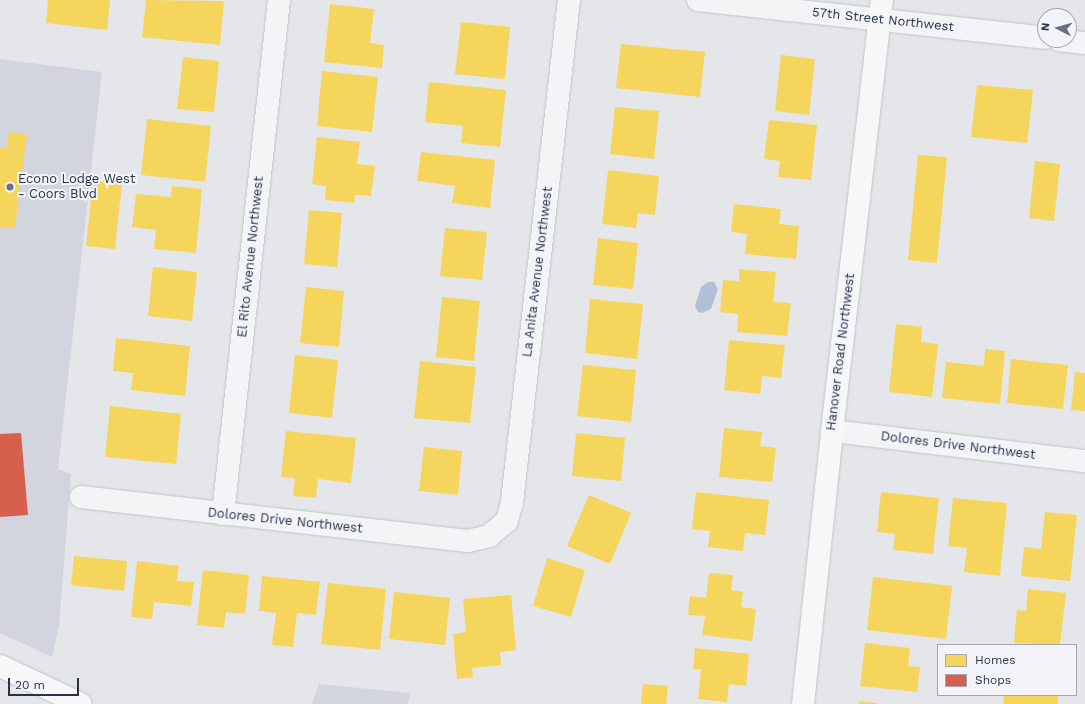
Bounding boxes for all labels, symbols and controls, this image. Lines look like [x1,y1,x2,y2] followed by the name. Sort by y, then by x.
[811,5,955,35] street label: 57th Street Northwest
[1037,8,1077,48] north arrow
[1039,22,1052,32] text: N
[18,172,136,203] place label: Econo Lodge West - Coors Blvd
[235,175,267,339] street label: El Rito Avenue Northwest
[5,182,15,192] marker: Econo Lodge West - Coors Blvd
[520,185,556,359] street label: La Anita Avenue Northwest
[824,272,858,432] street label: Hanover Road Northwest
[880,429,1036,463] street label: Dolores Drive Northwest
[207,505,363,537] street label: Dolores Drive Northwest
[937,644,1077,696] legend
[975,653,1016,667] text: Homes
[10,670,81,696] scale bar
[975,673,1011,687] text: Shops
[15,678,45,692] text: 20 m

